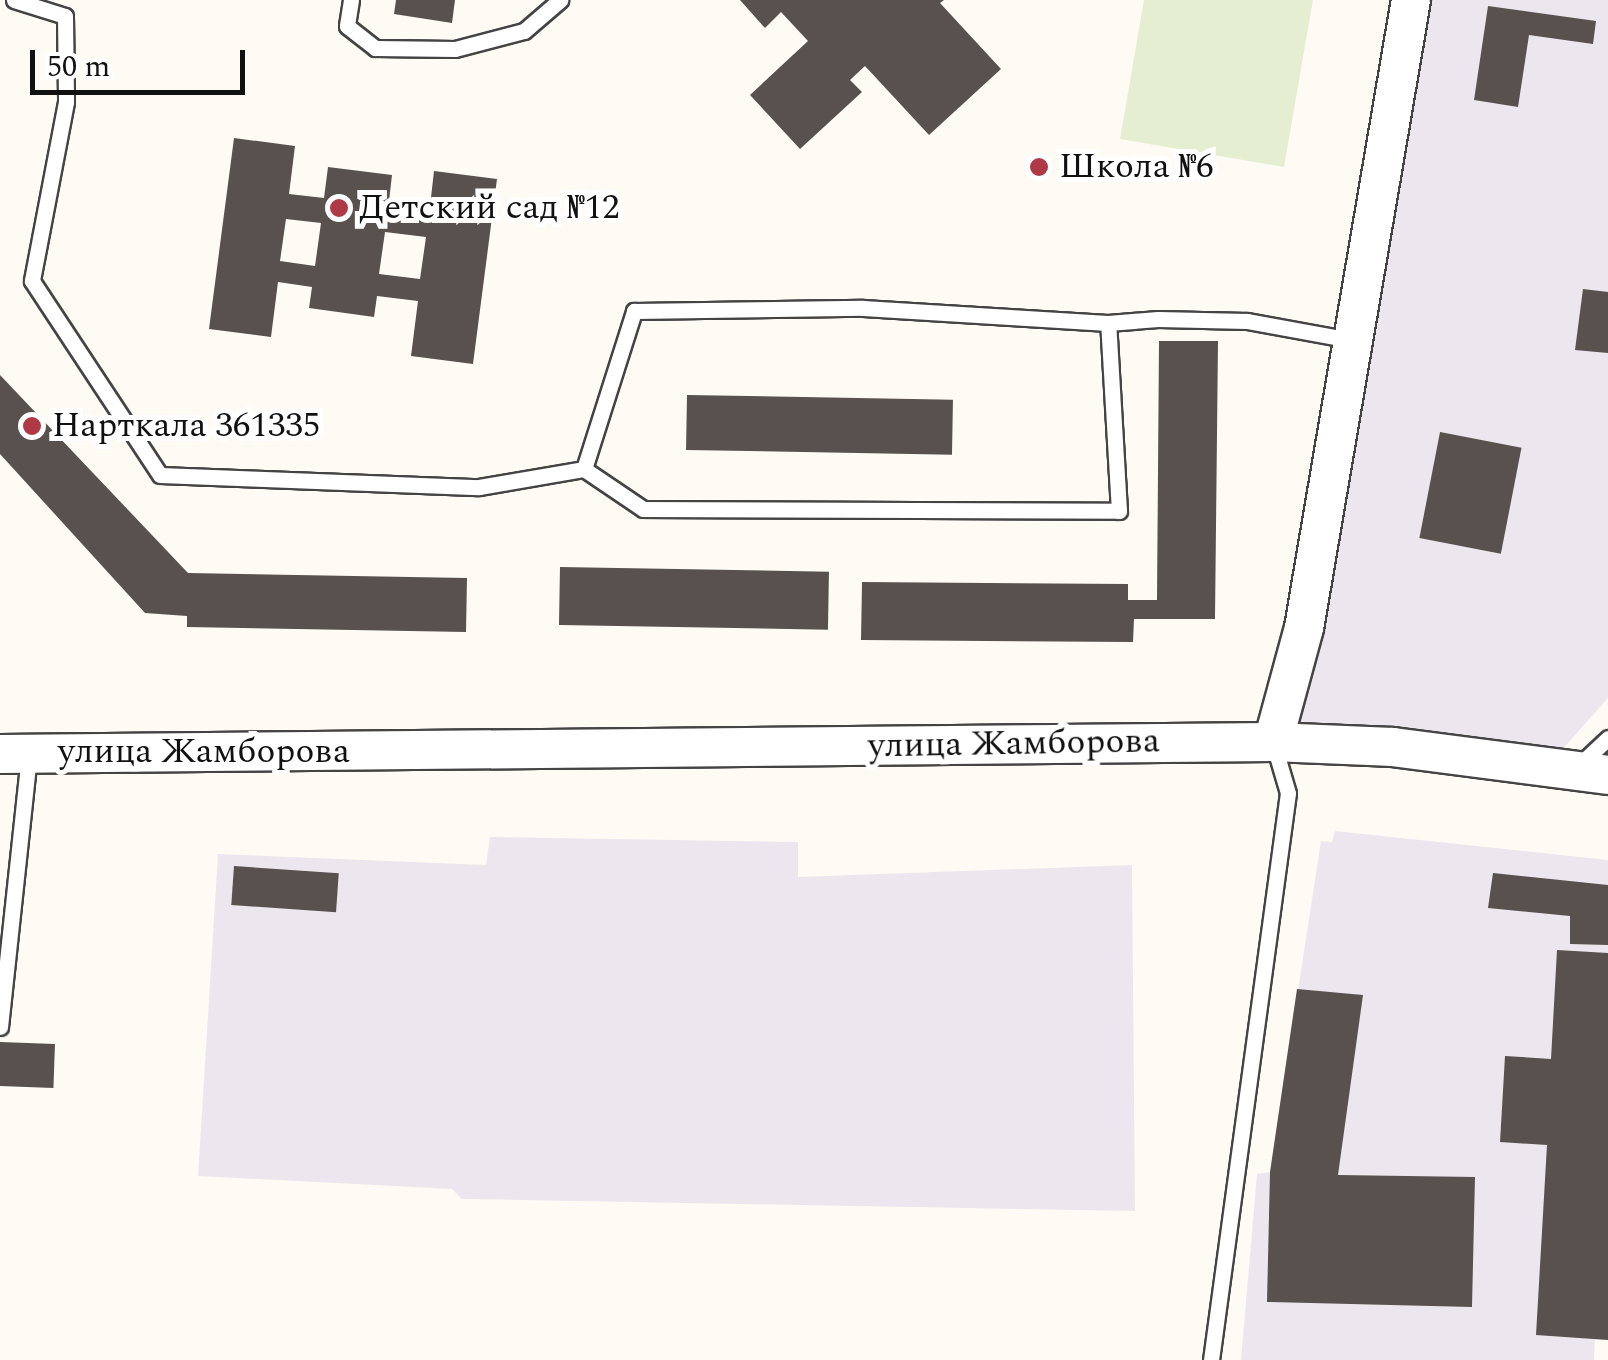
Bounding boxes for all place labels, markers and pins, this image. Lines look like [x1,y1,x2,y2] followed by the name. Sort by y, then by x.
[1059,146,1213,188] place label: Школа №6
[1028,156,1050,178] marker: Школа №6
[359,187,620,229] place label: Детский сад №12
[328,197,350,219] marker: Детский сад №12
[52,405,320,447] place label: Нарткала 361335
[21,415,43,437] marker: Нарткала 361335

